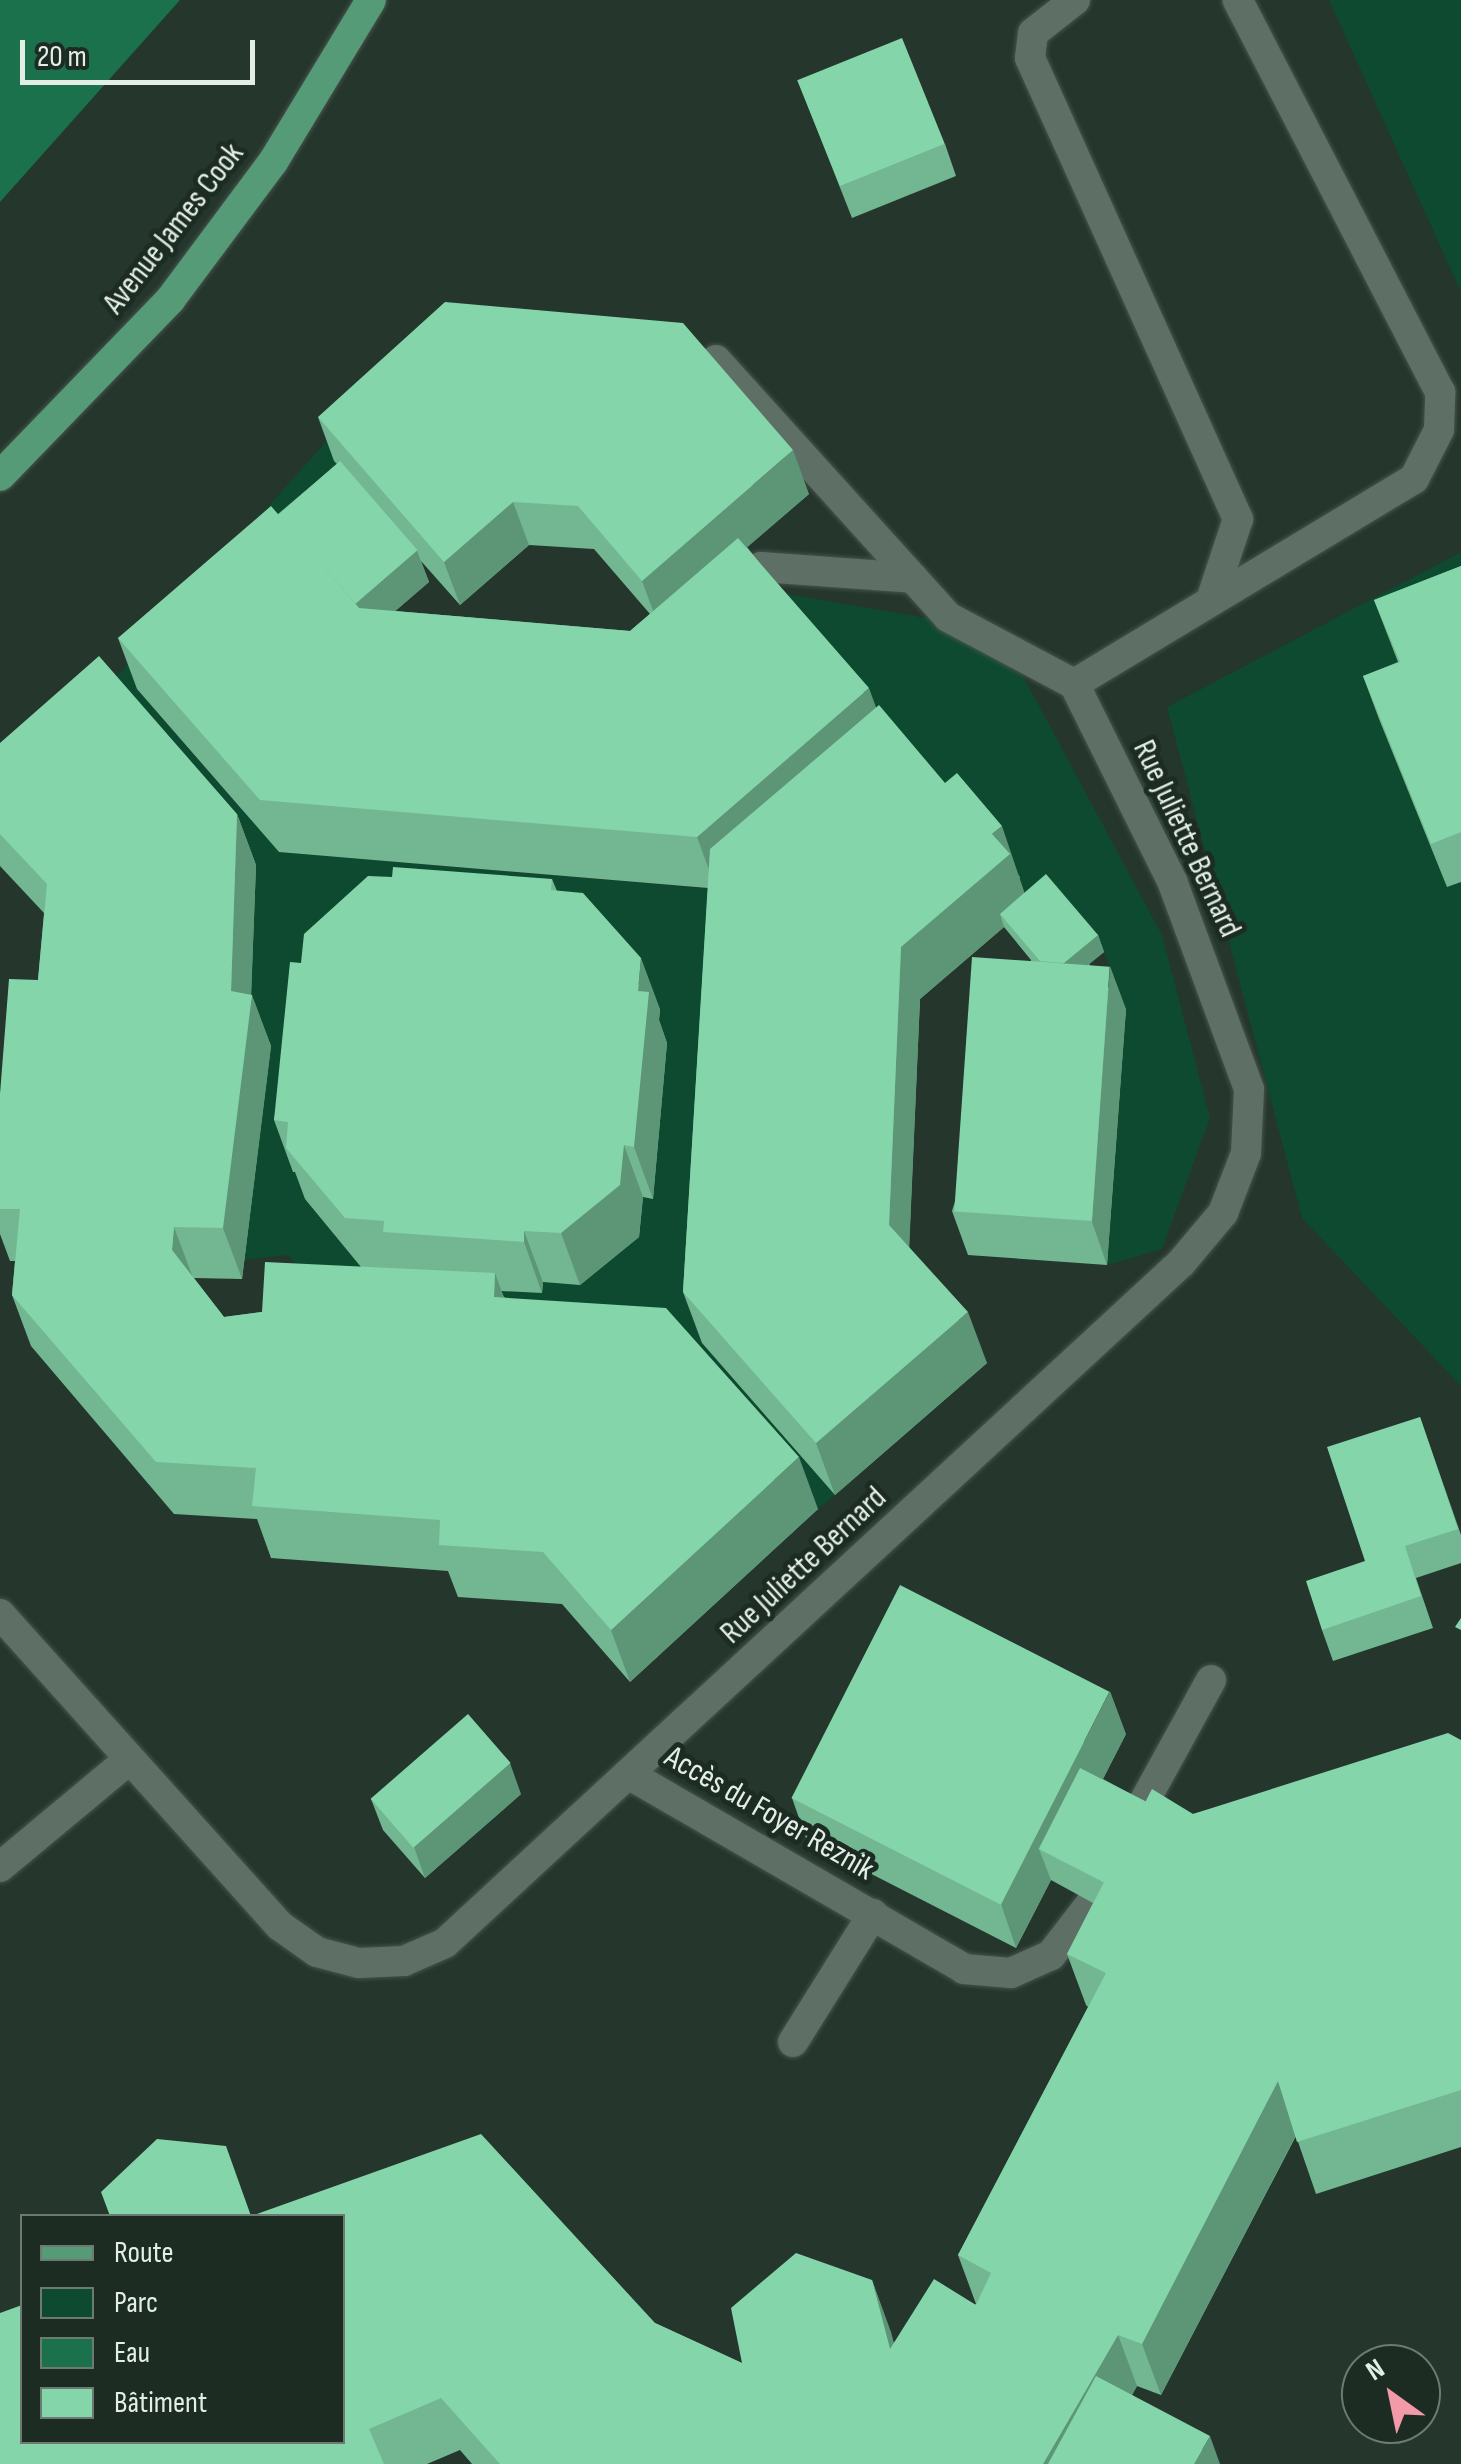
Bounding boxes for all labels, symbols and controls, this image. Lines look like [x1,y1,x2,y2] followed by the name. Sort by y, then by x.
[25,20,260,82] scale bar
[37,39,87,75] text: 20 m
[95,136,253,322] street label: Avenue James Cook
[1124,734,1248,944] street label: Rue Juliette Bernard
[713,1479,895,1653] street label: Rue Juliette Bernard
[658,1739,880,1889] street label: Accès du Foyer Reznik
[20,2214,345,2444] legend
[114,2235,173,2271] text: Route
[114,2285,158,2321] text: Parc
[114,2335,150,2371] text: Eau
[1341,2344,1441,2444] north arrow
[1360,2352,1391,2388] text: N
[114,2385,207,2421] text: Bâtiment

